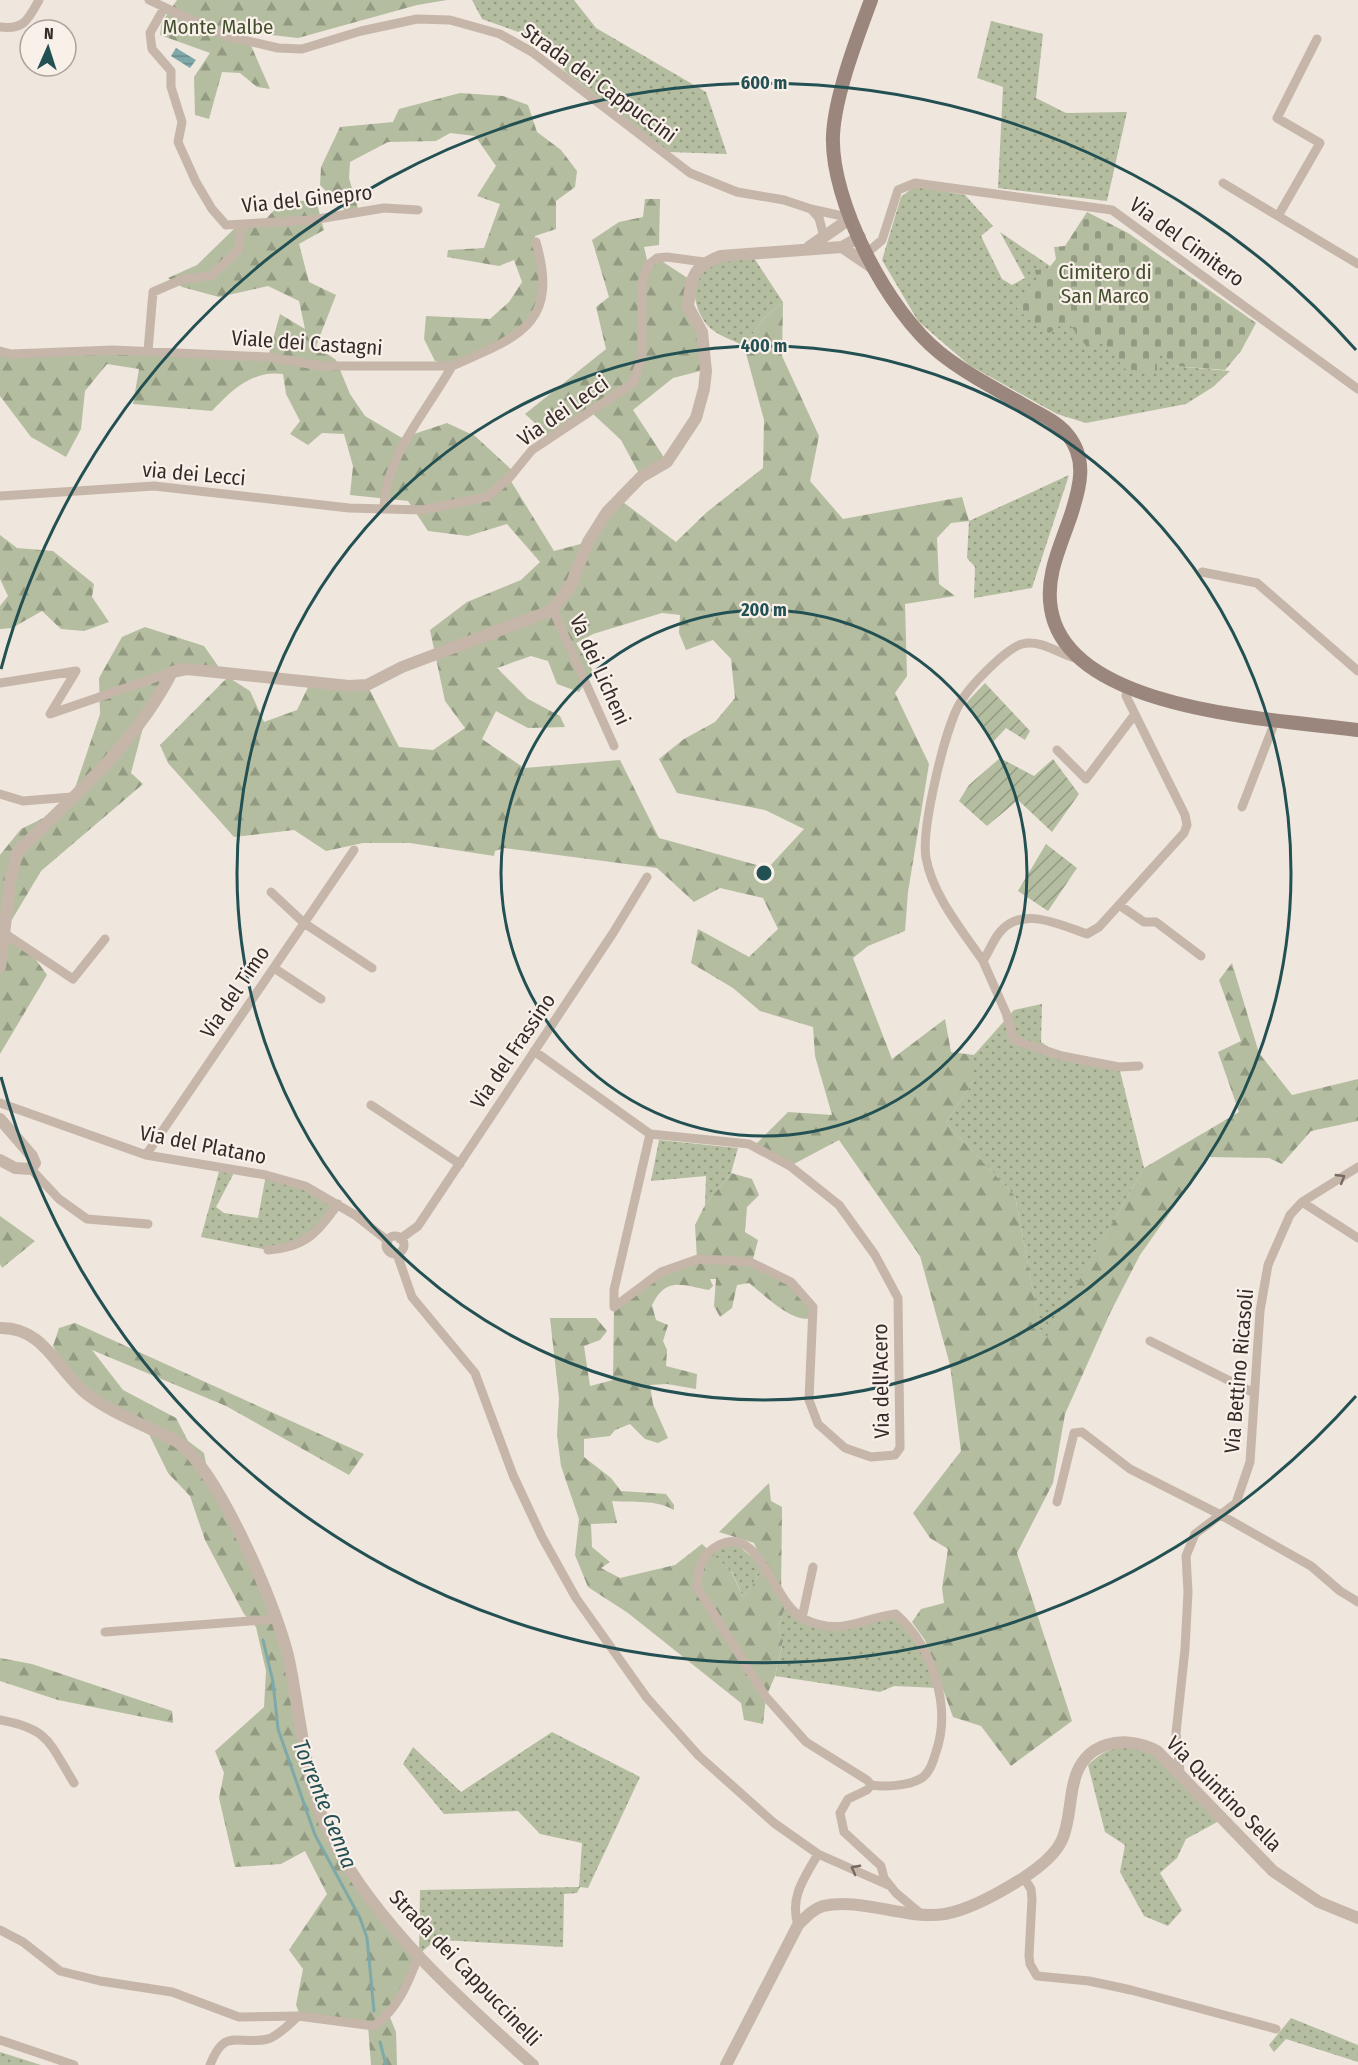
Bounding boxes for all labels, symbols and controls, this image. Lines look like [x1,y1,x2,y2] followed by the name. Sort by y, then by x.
[162,14,274,40] park label: Monte Malbe
[18,18,78,78] north arrow
[516,18,682,148] street label: Strada dei Cappuccini
[43,24,54,43] text: N
[741,72,787,94] text: 600 m
[240,179,374,219] street label: Via del Ginepro
[1125,192,1249,292] street label: Via del Cimitero
[1058,259,1152,309] park label: Cimitero di San Marco
[231,325,383,361] street label: Viale dei Castagni
[741,335,787,357] text: 400 m
[512,370,614,452] street label: Via dei Lecci
[141,457,247,491] street label: via dei Lecci
[740,599,787,621] text: 200 m
[564,611,636,729] street label: Va dei Licheni
[754,863,774,883] centre of rings
[195,941,275,1043] street label: Via del Timo
[465,988,561,1114] street label: Via del Frassino
[137,1120,269,1170] street label: Via del Platano
[1335,1173,1345,1185] one-way arrow
[1219,1287,1259,1455] street label: Via Bettino Ricasoli
[867,1323,895,1439] street label: Via dell'Acero
[1161,1731,1287,1857] street label: Via Quintino Sella
[287,1736,363,1872] water label: Torrente Genna
[850,1865,861,1877] one-way arrow
[384,1884,546,2052] street label: Strada dei Cappuccinelli

